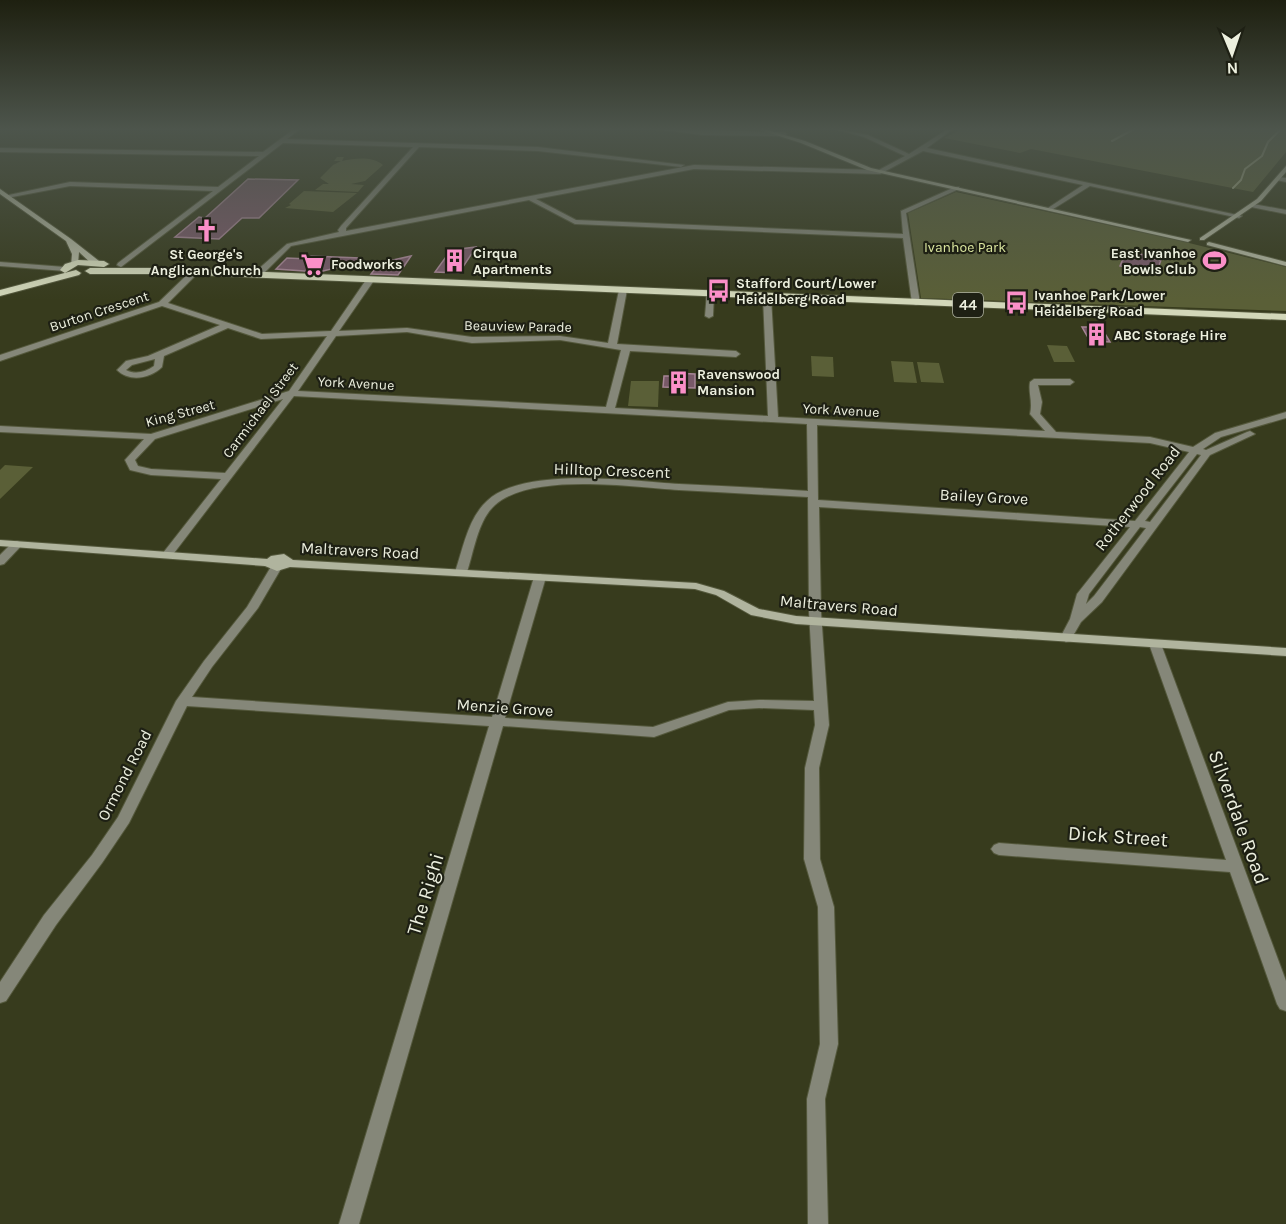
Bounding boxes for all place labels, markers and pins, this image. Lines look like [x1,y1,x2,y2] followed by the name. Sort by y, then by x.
[193,217,219,243] church icon: St George's Anglican Church
[473,245,552,278] place label: Cirqua Apartments
[1111,245,1196,278] place label: East Ivanhoe Bowls Club
[151,246,261,279] place label: St George's Anglican Church
[442,248,468,274] building icon: Cirqua Apartments
[1201,248,1227,274] sports icon: East Ivanhoe Bowls Club
[300,251,326,277] supermarket icon: Foodworks
[331,256,402,273] place label: Foodworks
[736,275,877,308] place label: Stafford Court/Lower Heidelberg Road
[705,278,731,304] bus stop icon: Stafford Court/Lower Heidelberg Road
[1034,287,1166,320] place label: Ivanhoe Park/Lower Heidelberg Road
[1003,290,1029,316] bus stop icon: Ivanhoe Park/Lower Heidelberg Road
[1083,322,1109,348] building icon: ABC Storage Hire
[1114,327,1227,344] place label: ABC Storage Hire
[697,366,780,399] place label: Ravenswood Mansion
[666,369,692,395] building icon: Ravenswood Mansion

